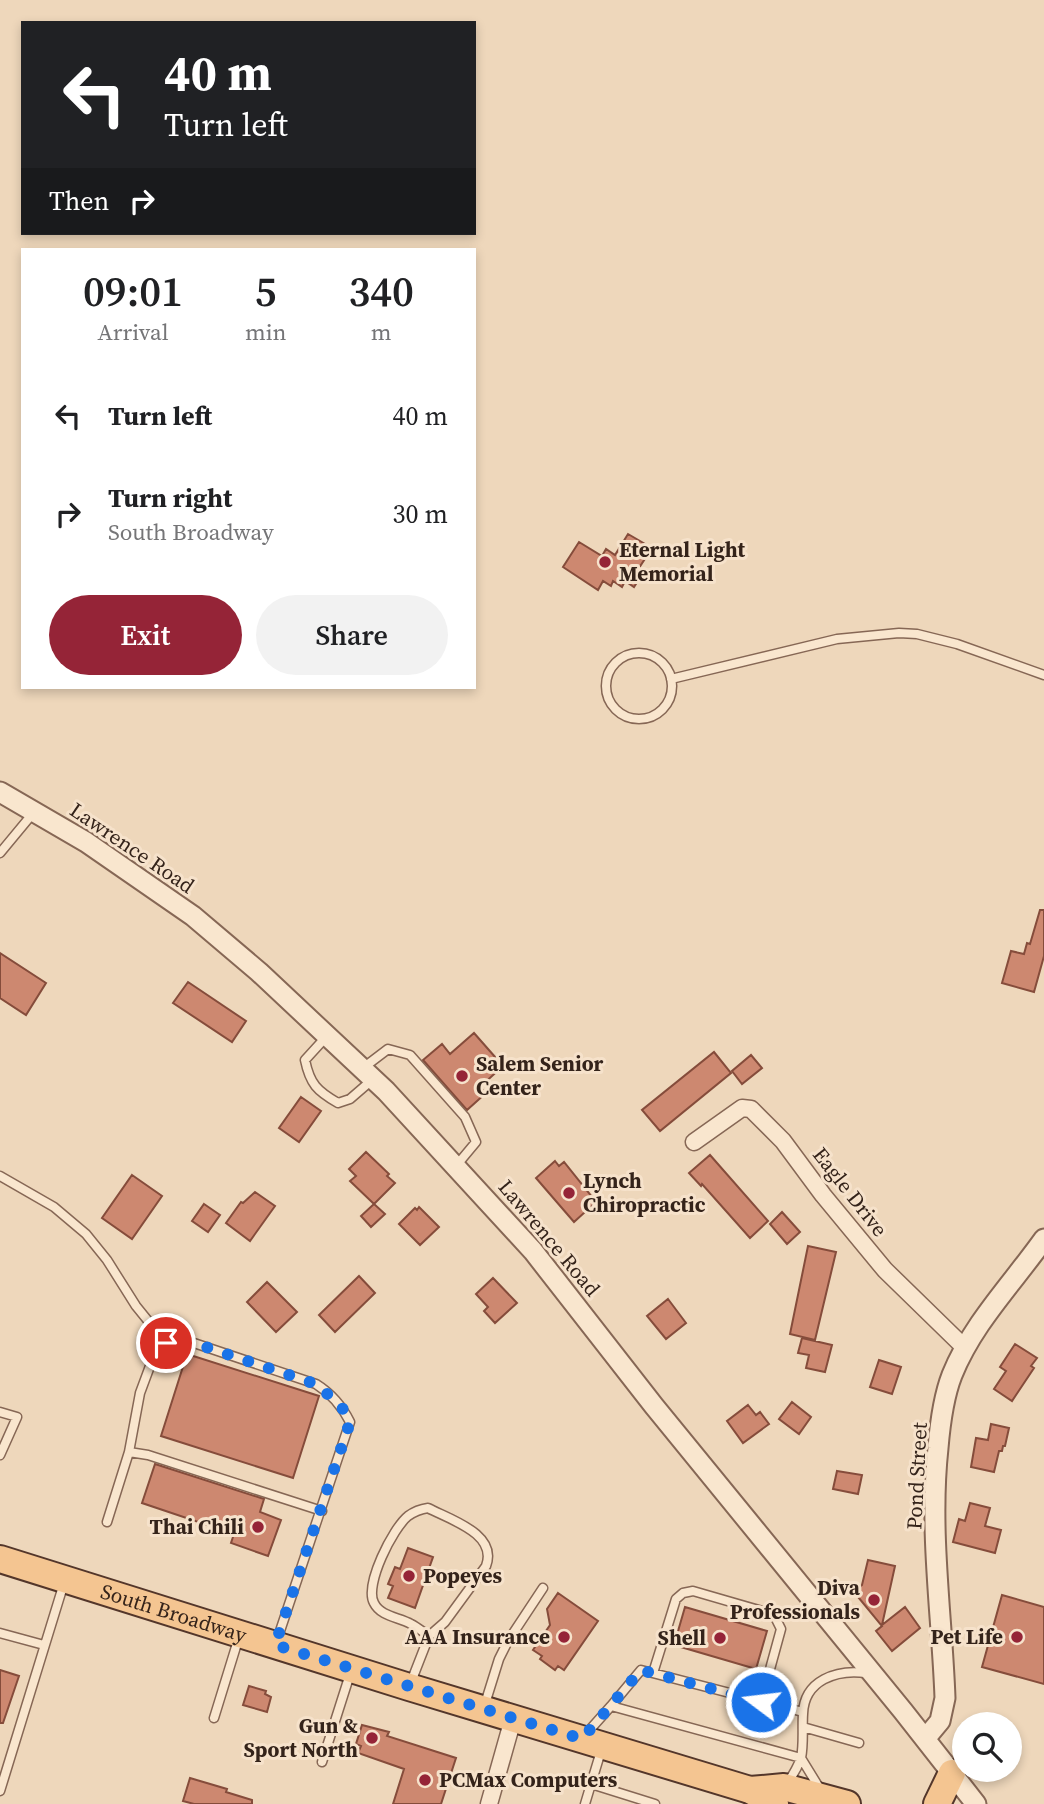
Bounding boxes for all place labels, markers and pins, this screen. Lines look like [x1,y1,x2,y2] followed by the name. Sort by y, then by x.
[619,535,746,588] place label: Eternal Light Memorial
[597,554,613,570] marker: Eternal Light Memorial
[476,1049,604,1102] place label: Salem Senior Center
[454,1068,470,1084] marker: Salem Senior Center
[583,1166,706,1219] place label: Lynch Chiropractic
[561,1185,577,1201] marker: Lynch Chiropractic
[136,1313,196,1373] pin
[150,1512,244,1541] place label: Thai Chili
[250,1519,266,1535] marker: Thai Chili
[423,1561,502,1590] place label: Popeyes
[401,1568,417,1584] marker: Popeyes
[730,1573,861,1626] place label: Diva Professionals
[866,1592,882,1608] marker: Diva Professionals
[405,1622,550,1651] place label: AAA Insurance
[930,1622,1003,1651] place label: Pet Life
[658,1623,706,1652] place label: Shell
[556,1629,572,1645] marker: AAA Insurance
[1009,1629,1025,1645] marker: Pet Life
[712,1630,728,1646] marker: Shell
[243,1711,358,1764] place label: Gun & Sport North
[364,1730,380,1746] marker: Gun & Sport North
[439,1765,618,1794] place label: PCMax Computers
[417,1772,433,1788] marker: PCMax Computers

